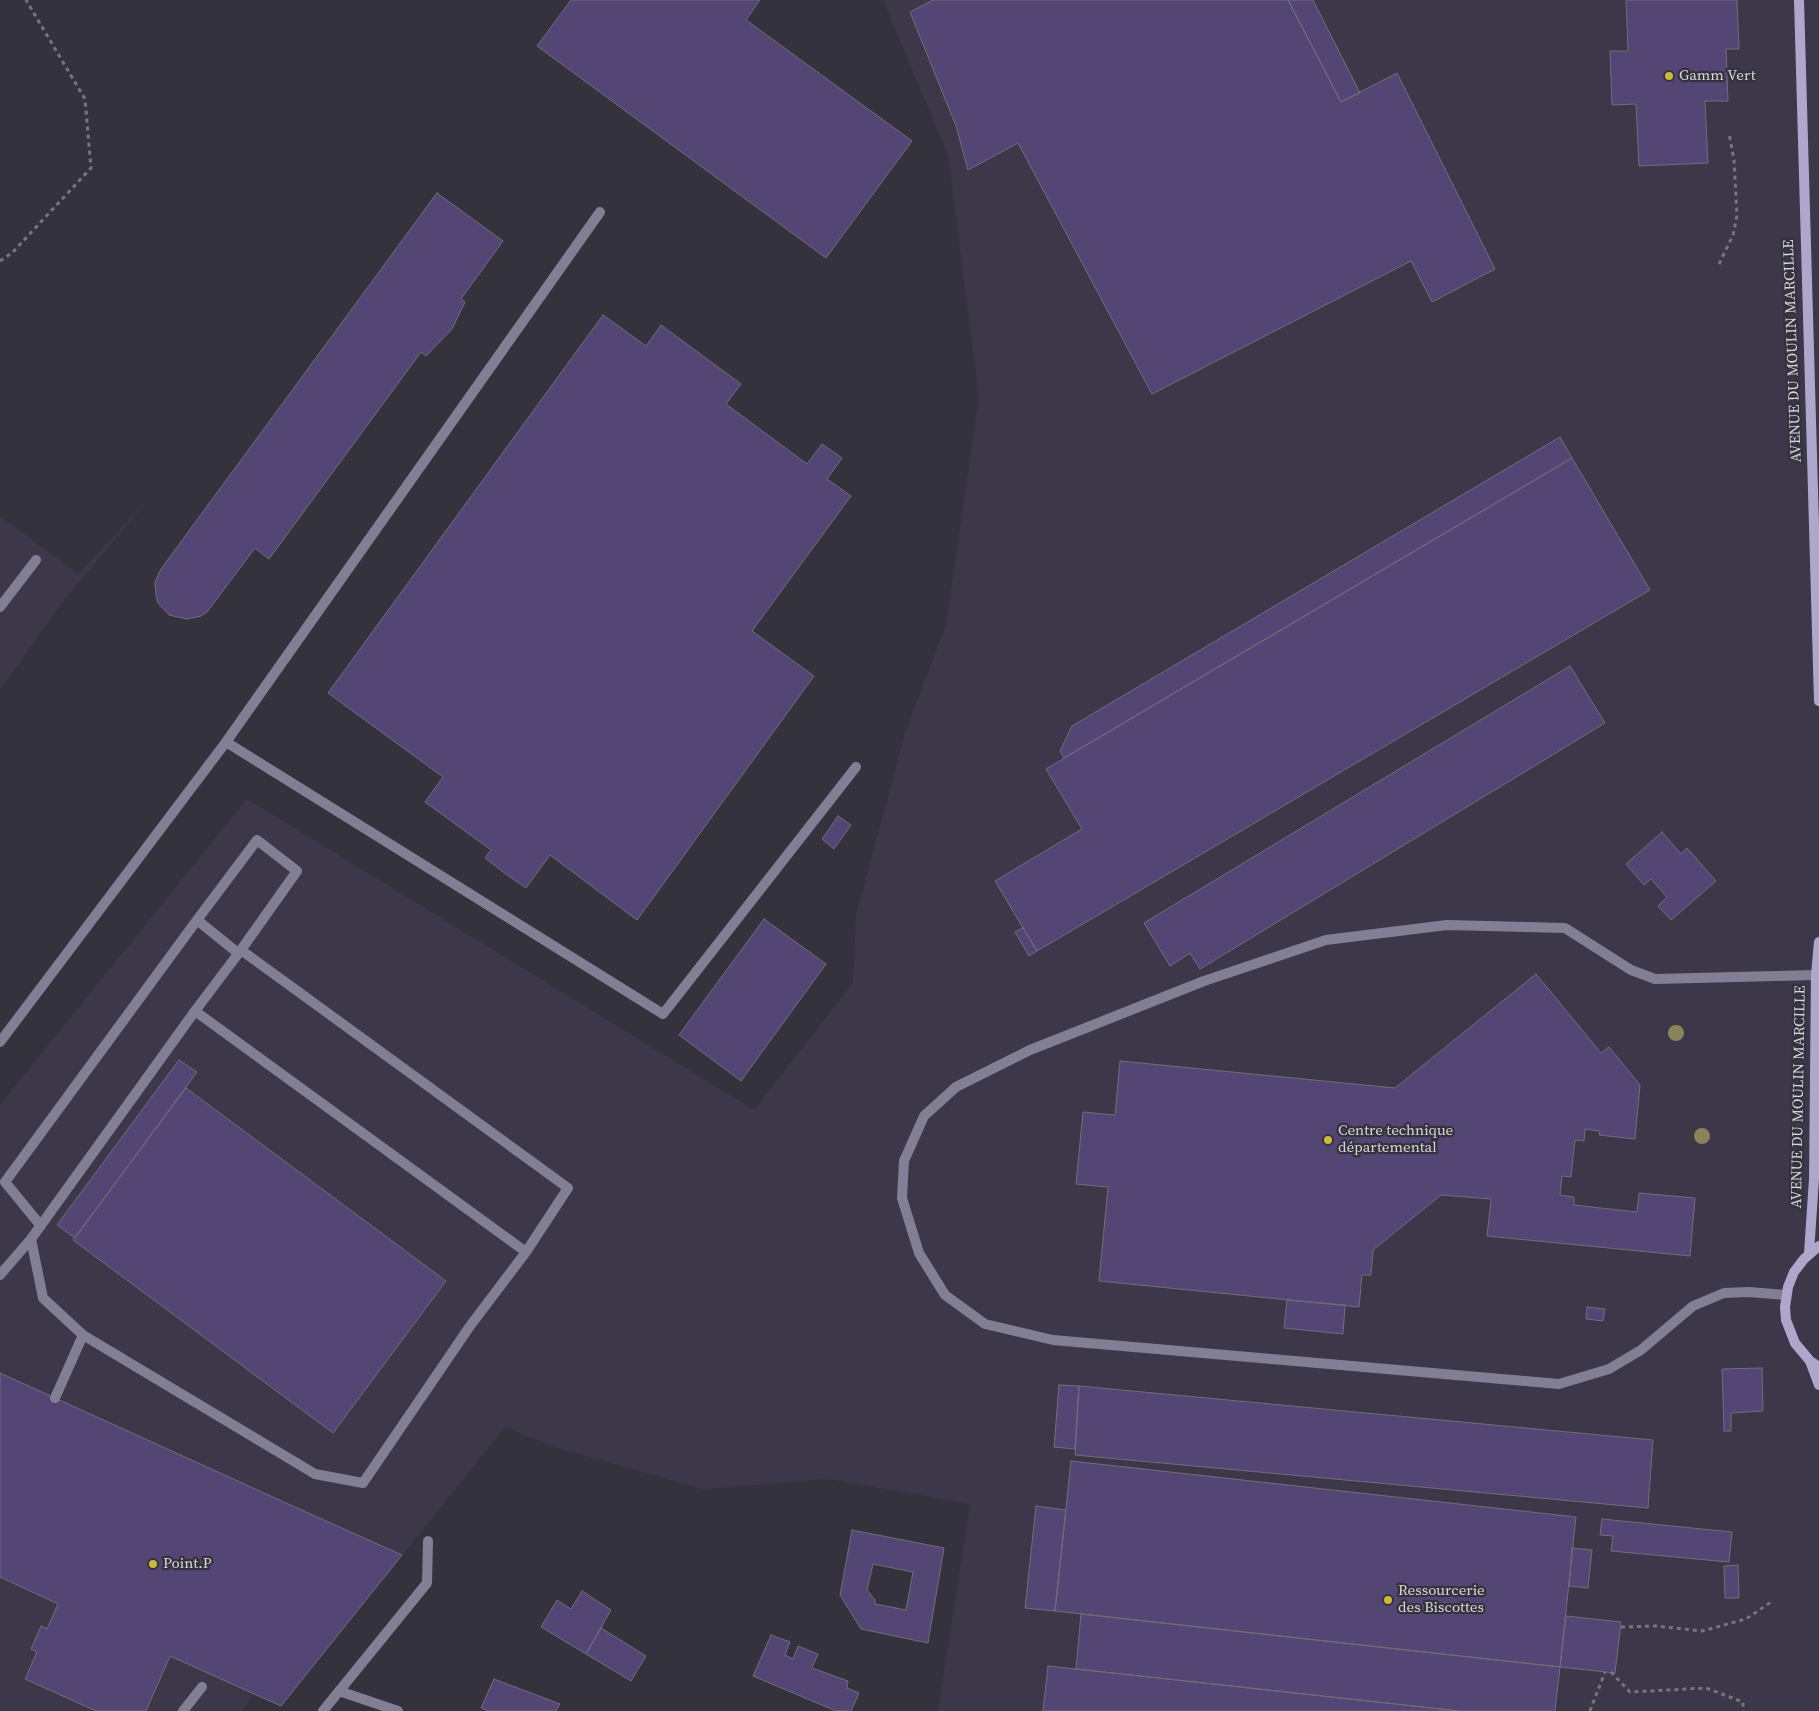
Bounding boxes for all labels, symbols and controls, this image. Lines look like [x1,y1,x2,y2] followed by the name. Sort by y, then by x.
[1679,67,1756,85] place label: Gamm Vert
[1663,70,1675,82] marker: Gamm Vert
[1780,239,1806,463] street label: AVENUE DU MOULIN MARCILLE
[1788,985,1810,1209] street label: AVENUE DU MOULIN MARCILLE
[1338,1122,1453,1157] place label: Centre technique départemental
[1322,1134,1334,1146] marker: Centre technique départemental
[163,1555,211,1573] place label: Point.P
[147,1558,159,1570] marker: Point.P
[1398,1582,1485,1617] place label: Ressourcerie des Biscottes
[1382,1594,1394,1606] marker: Ressourcerie des Biscottes

